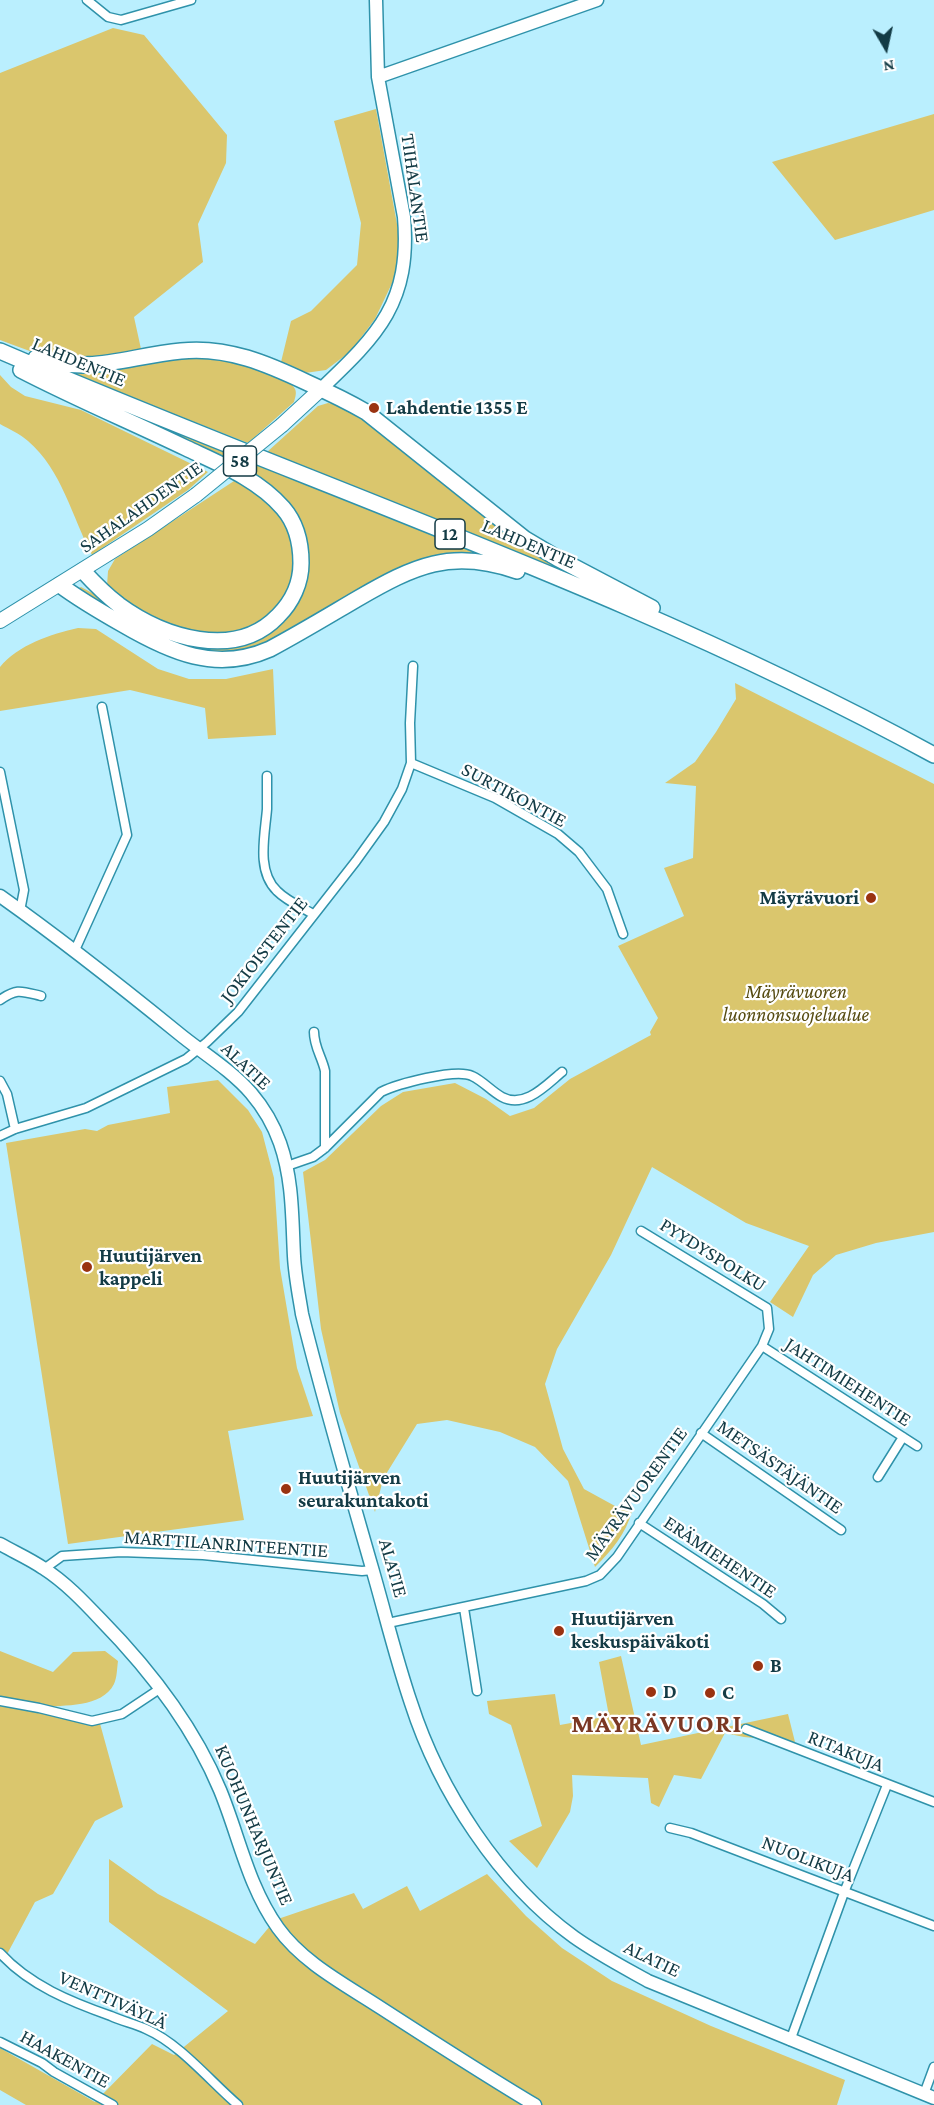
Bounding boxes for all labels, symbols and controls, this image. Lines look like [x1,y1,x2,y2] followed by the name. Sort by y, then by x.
[856,18,916,78] north arrow
[882,57,896,76] text: N
[395,132,435,244] street label: TIIHALANTIE
[28,331,130,393] street label: LAHDENTIE
[386,396,528,420] place label: Lahdentie 1355 E
[367,401,381,415] marker: Lahdentie 1355 E
[224,446,256,476] road number: 58
[75,456,207,558] street label: SAHALAHDENTIE
[478,513,580,575] street label: LAHDENTIE
[435,519,465,549] road number: 12
[457,757,571,833] street label: SURTIKONTIE
[759,886,859,910] place label: Mäyrävuori
[864,891,878,905] marker: Mäyrävuori
[215,892,313,1008] street label: JOKIOISTENTIE
[723,980,869,1027] park label: Mäyrävuoren luonnonsuojelualue
[216,1037,276,1095] street label: ALATIE
[655,1213,771,1297] street label: PYYDYSPOLKU
[99,1244,202,1291] place label: Huutijärven kappeli
[80,1260,94,1274] marker: Huutijärven kappeli
[780,1332,916,1432] street label: JAHTIMIEHENTIE
[712,1415,848,1519] street label: METSÄSTÄJÄNTIE
[579,1422,693,1566] street label: MÄYRÄVUORENTIE
[298,1466,429,1513] place label: Huutijärven seurakuntakoti
[279,1482,293,1496] marker: Huutijärven seurakuntakoti
[659,1510,781,1604] street label: ERÄMIEHENTIE
[123,1525,329,1563] street label: MARTTILANRINTEENTIE
[373,1536,413,1600] street label: ALATIE
[571,1607,709,1654] place label: Huutijärven keskuspäiväkoti
[552,1624,566,1638] marker: Huutijärven keskuspäiväkoti
[770,1654,782,1678] place label: B
[751,1659,765,1673] marker: B
[663,1680,677,1704] place label: D
[722,1681,734,1705] place label: C
[644,1685,658,1699] marker: D
[703,1686,717,1700] marker: C
[571,1708,743,1740] district label: MÄYRÄVUORI
[804,1725,888,1777] street label: RITAKUJA
[209,1741,299,1909] street label: KUOHUNHARJUNTIE
[758,1830,858,1888] street label: NUOLIKUJA
[620,1935,684,1983] street label: ALATIE
[55,1965,171,2035] street label: VENTTIVÄYLÄ
[16,2024,114,2094] street label: HAAKENTIE

